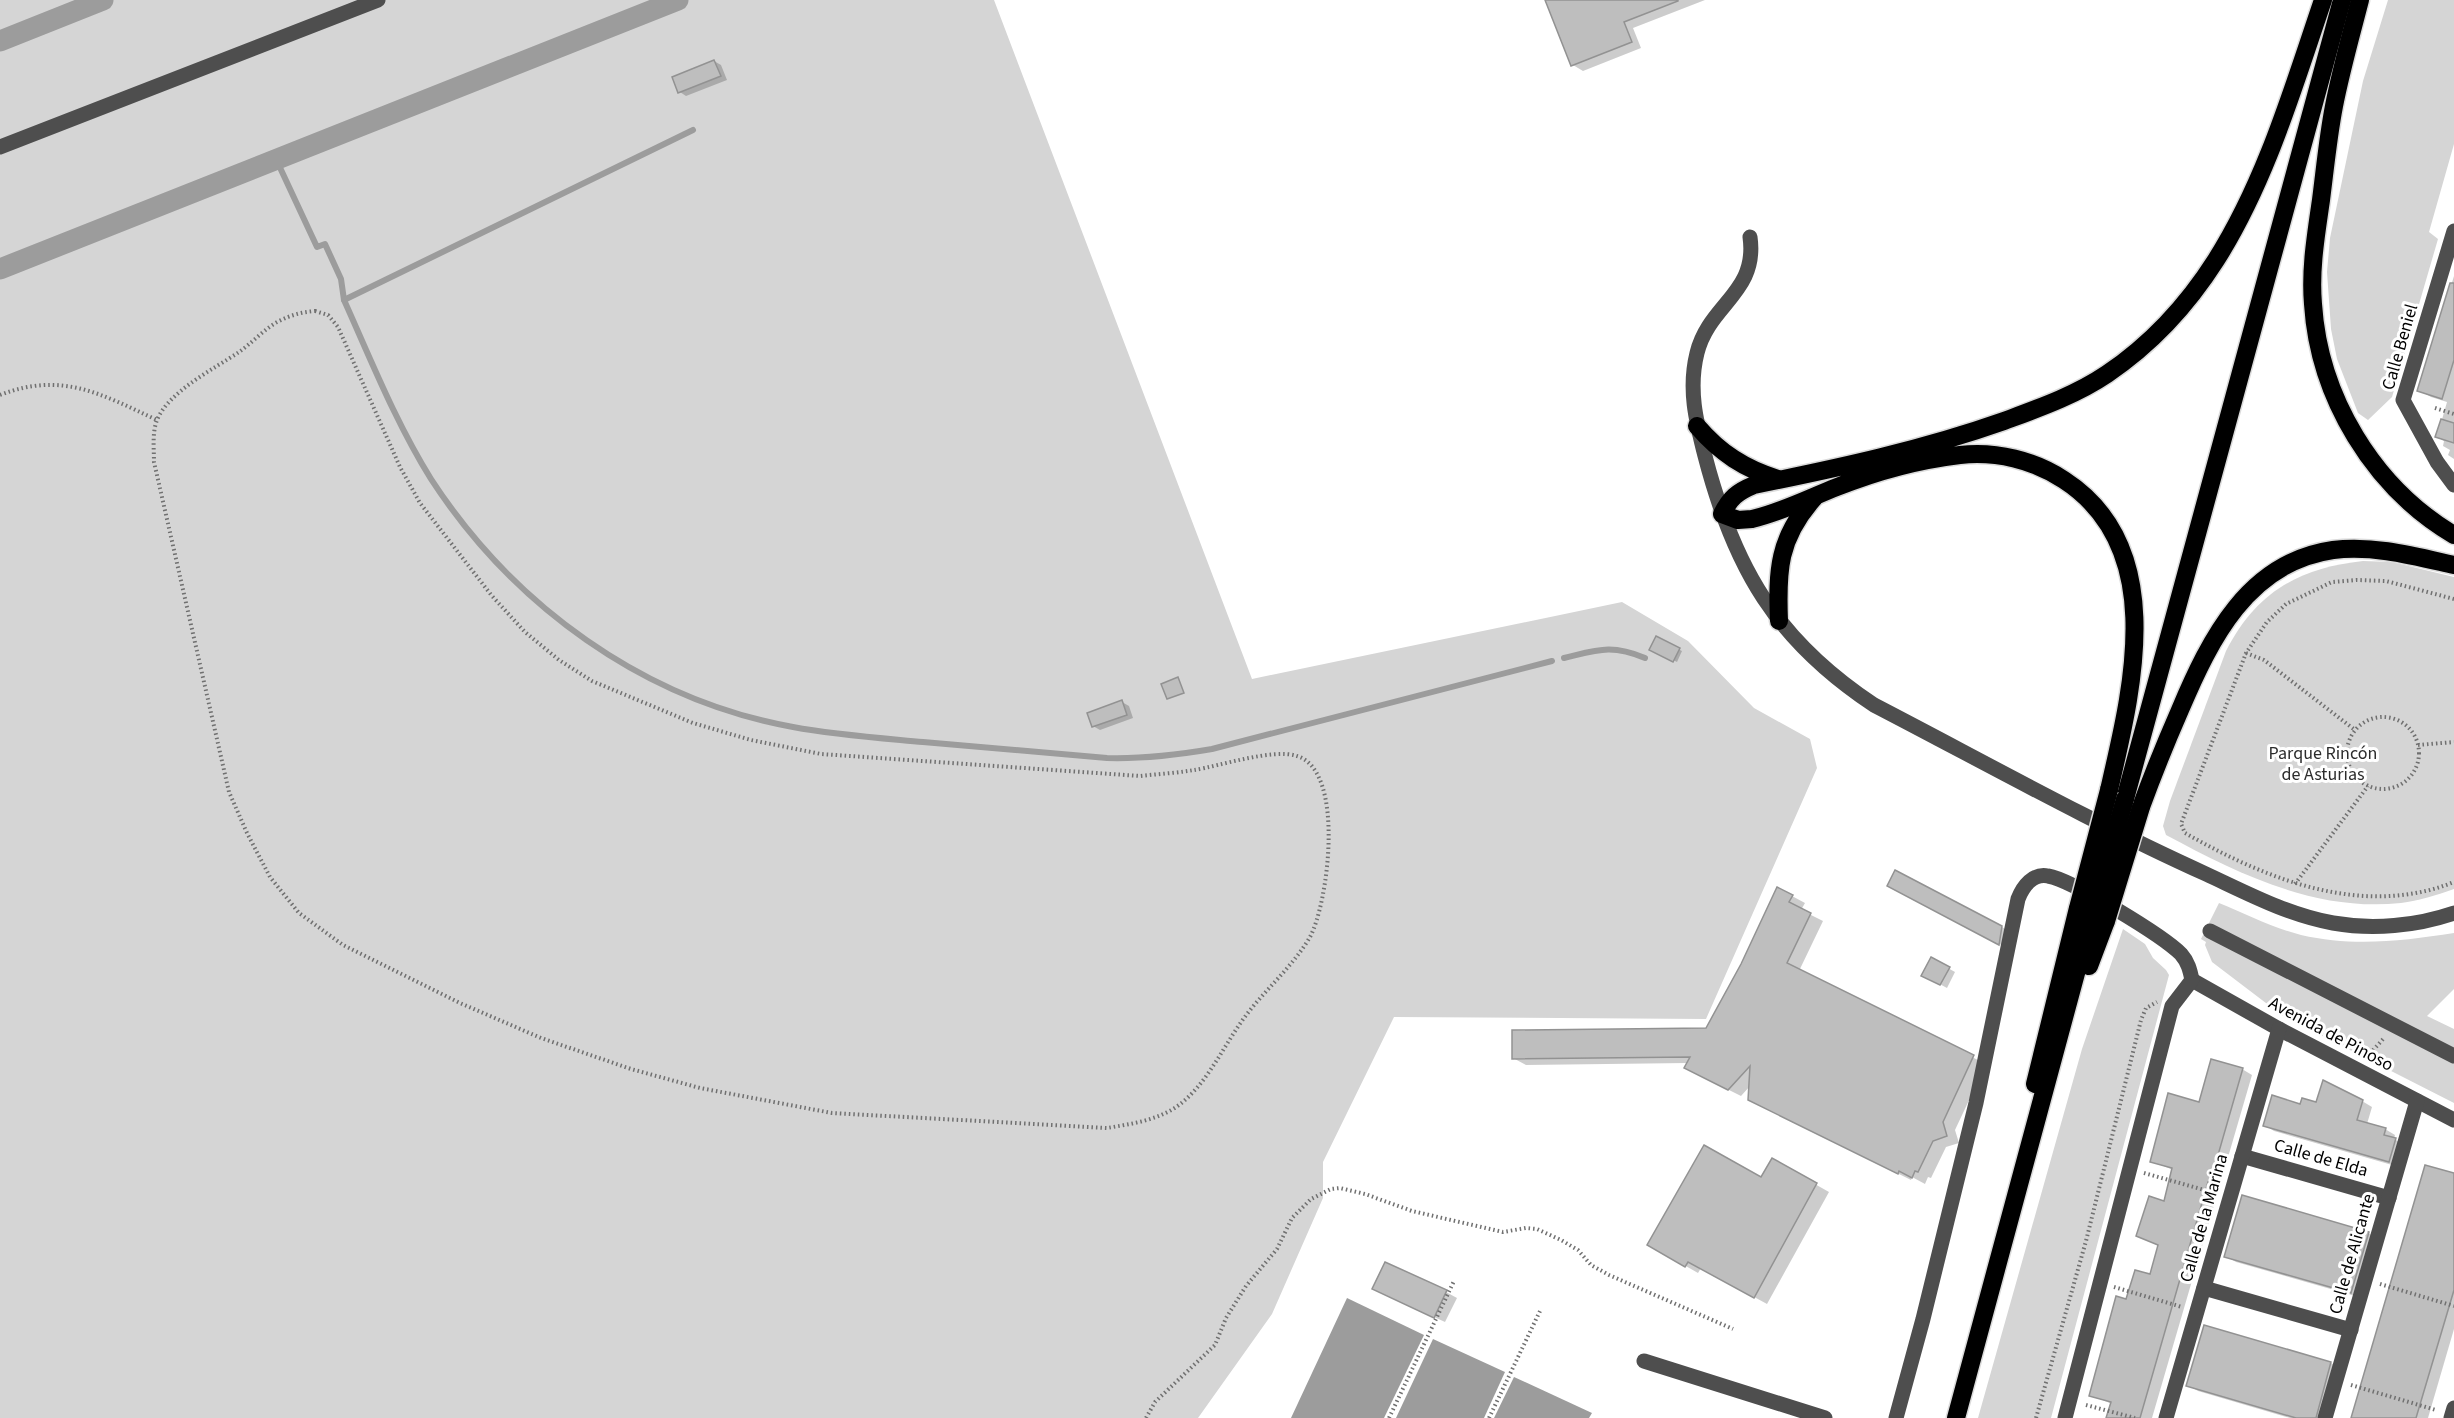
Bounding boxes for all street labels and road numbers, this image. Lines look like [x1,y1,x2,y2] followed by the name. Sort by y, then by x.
[2376,301,2424,393] street label: Calle Beniel
[2264,991,2398,1077] street label: Avenida de Pinoso
[2271,1133,2371,1183] street label: Calle de Elda
[2174,1151,2234,1285] street label: Calle de la Marina
[2323,1191,2381,1317] street label: Calle de Alicante

